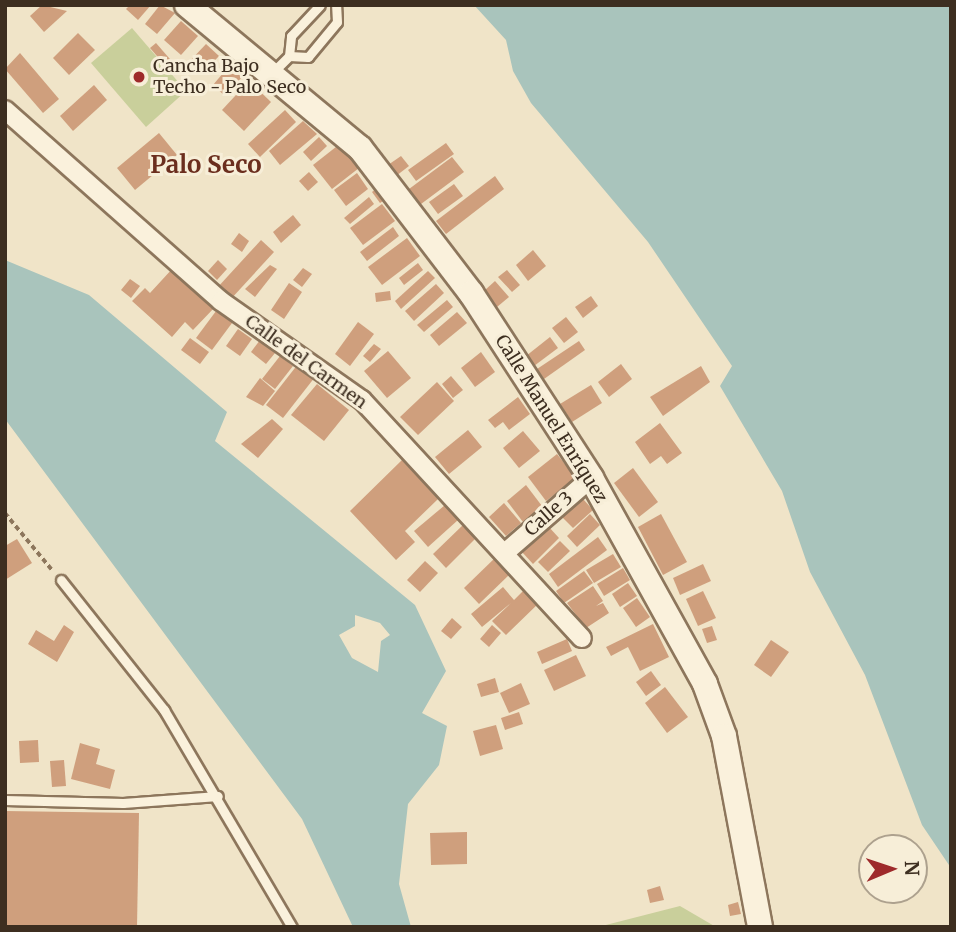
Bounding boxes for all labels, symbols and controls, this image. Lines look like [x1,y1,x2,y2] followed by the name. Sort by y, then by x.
[153,56,306,98] place label: Cancha Bajo Techo - Palo Seco
[131,69,147,85] marker: Cancha Bajo Techo - Palo Seco
[150,151,262,179] district label: Palo Seco
[241,311,371,413] street label: Calle del Carmen
[490,331,612,507] street label: Calle Manuel Enríquez
[520,487,578,541] street label: Calle 3
[858,834,928,904] north arrow
[900,860,924,876] text: N

